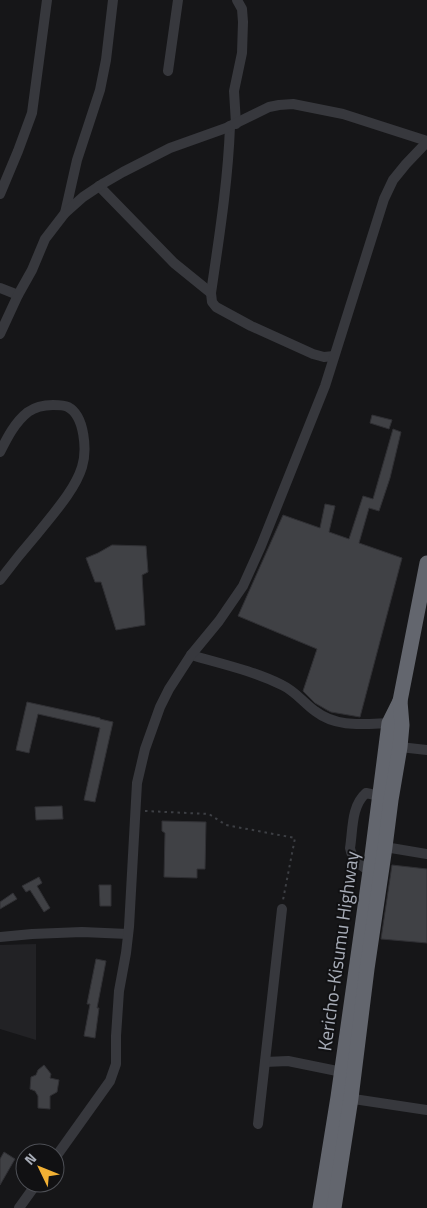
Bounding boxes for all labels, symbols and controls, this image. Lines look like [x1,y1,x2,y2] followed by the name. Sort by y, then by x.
[309,849,366,1053] street label: Kericho-Kisumu Highway
[15,1143,65,1193] north arrow
[19,1148,41,1170] text: N

